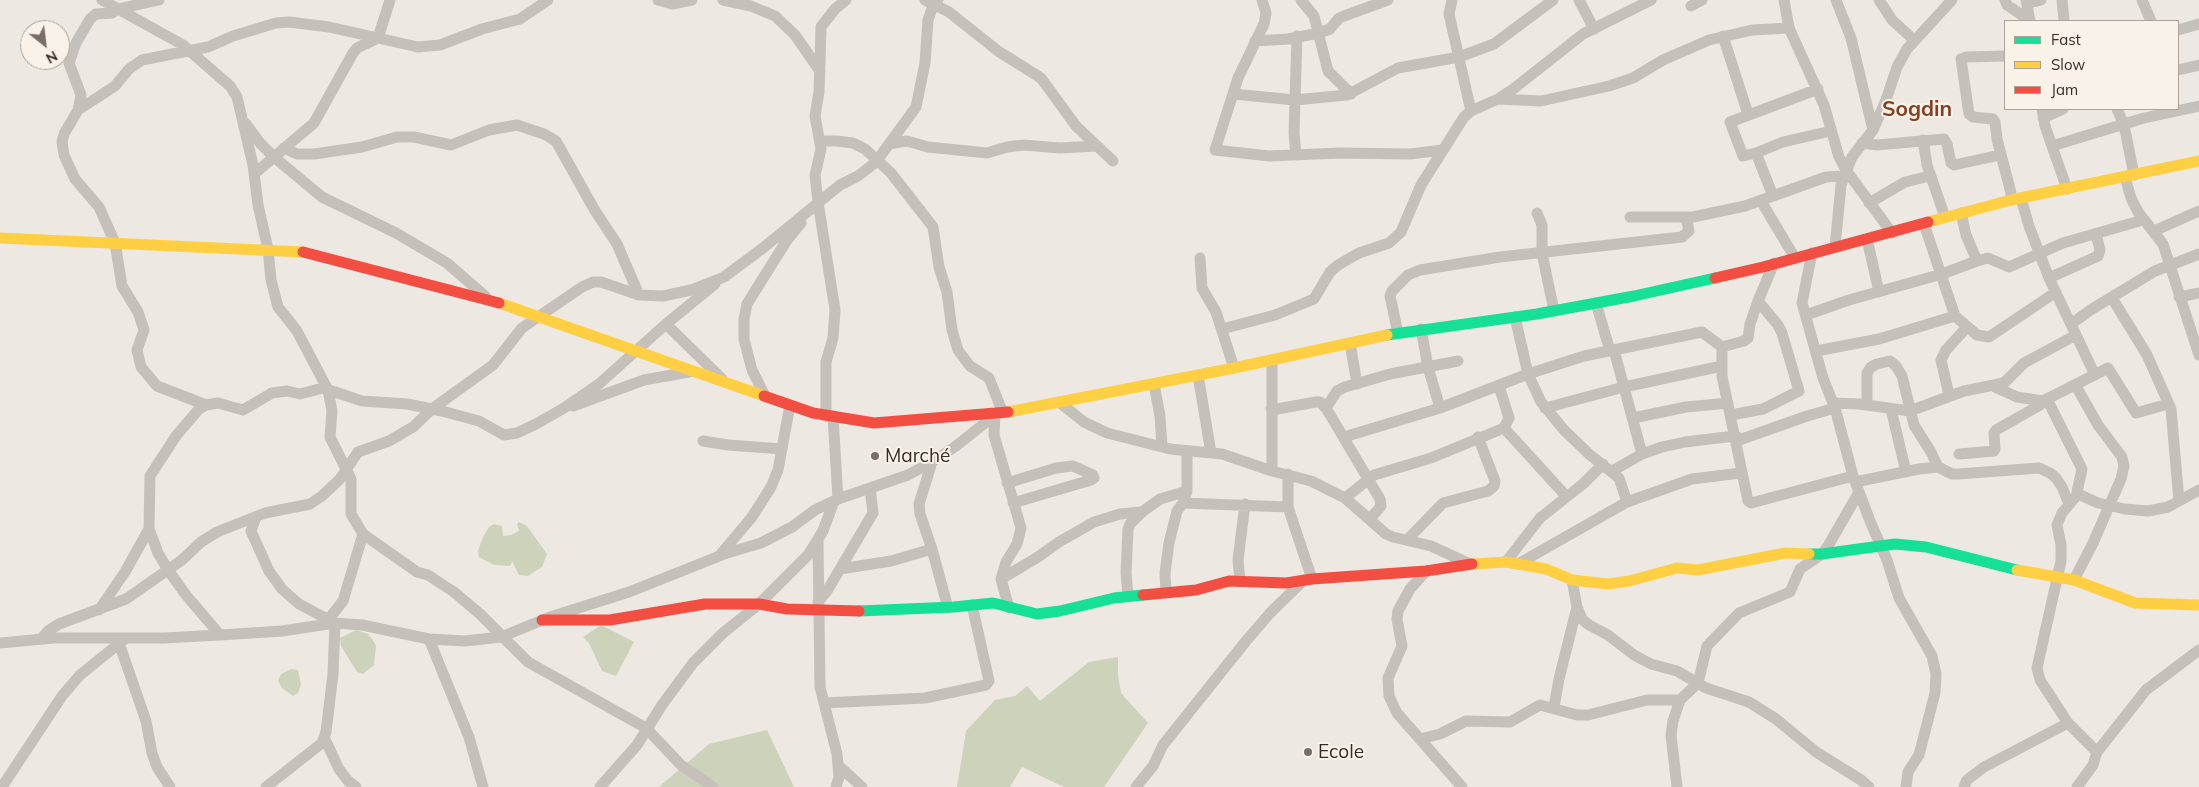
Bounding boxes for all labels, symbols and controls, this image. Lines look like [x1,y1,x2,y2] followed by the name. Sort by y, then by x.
[20,20,70,70] north arrow
[2004,20,2179,110] legend
[2051,30,2081,49] text: Fast
[43,47,61,68] text: N
[2051,55,2085,74] text: Slow
[2051,80,2078,99] text: Jam
[1882,97,1952,123] district label: Sogdin
[885,445,950,467] place label: Marché
[869,450,881,462] marker: Marché
[1318,741,1364,763] place label: Ecole
[1302,746,1314,758] marker: Ecole

